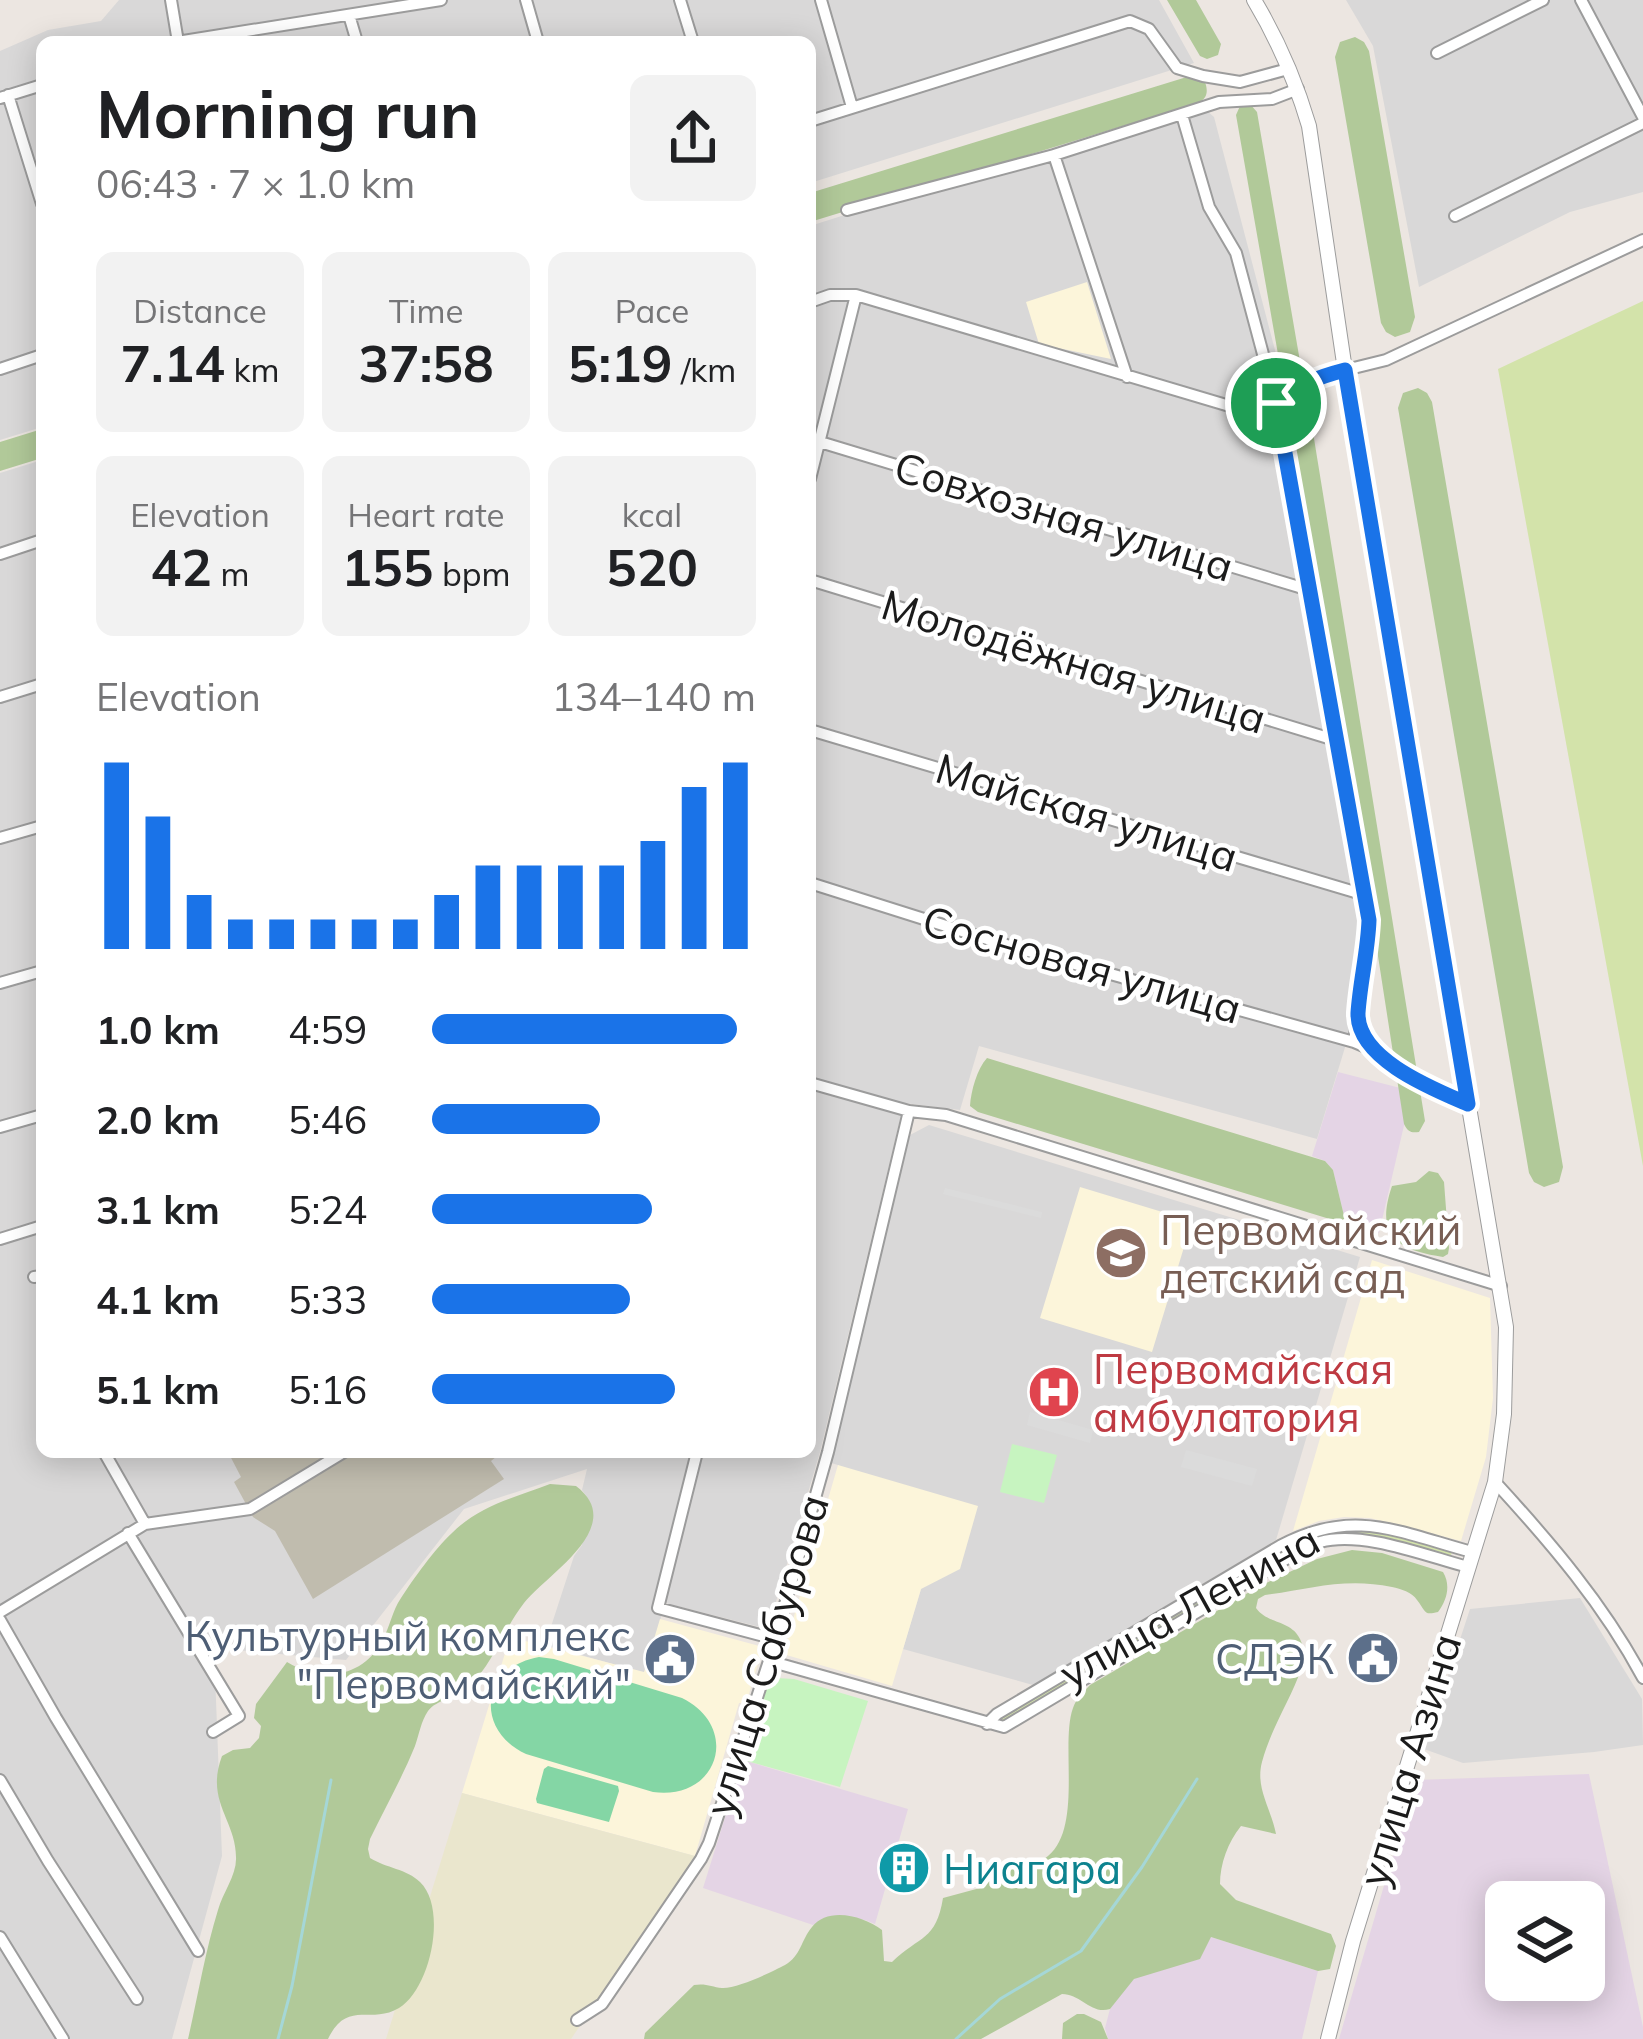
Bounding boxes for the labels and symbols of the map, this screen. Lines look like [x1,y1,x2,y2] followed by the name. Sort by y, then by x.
[1225,352,1327,454] pin
[888,439,1240,593] street label: Совхозная улица
[875,577,1273,745] street label: Молодёжная улица
[930,741,1244,883] street label: Майская улица
[917,893,1247,1035] street label: Сосновая улица
[1160,1203,1462,1304] place label: Первомайский детский сад
[1093,1225,1149,1281] school or university icon: Первомайский детский сад
[1093,1342,1393,1443] place label: Первомайская амбулатория
[1026,1364,1082,1420] hospital icon: Первомайская амбулатория
[692,1488,840,1822] street label: улица Сабурова
[1050,1513,1328,1699] street label: улица Ленина
[185,1609,631,1710] place label: Культурный комплекс "Первомайский"
[1345,1627,1473,1893] street label: улица Азина
[1345,1630,1401,1686] public building icon: СДЭК
[642,1631,698,1687] public building icon: Культурный комплекс "Первомайский"
[1215,1632,1334,1685] place label: СДЭК
[876,1840,932,1896] building icon: Ниагара
[943,1842,1121,1895] place label: Ниагара

